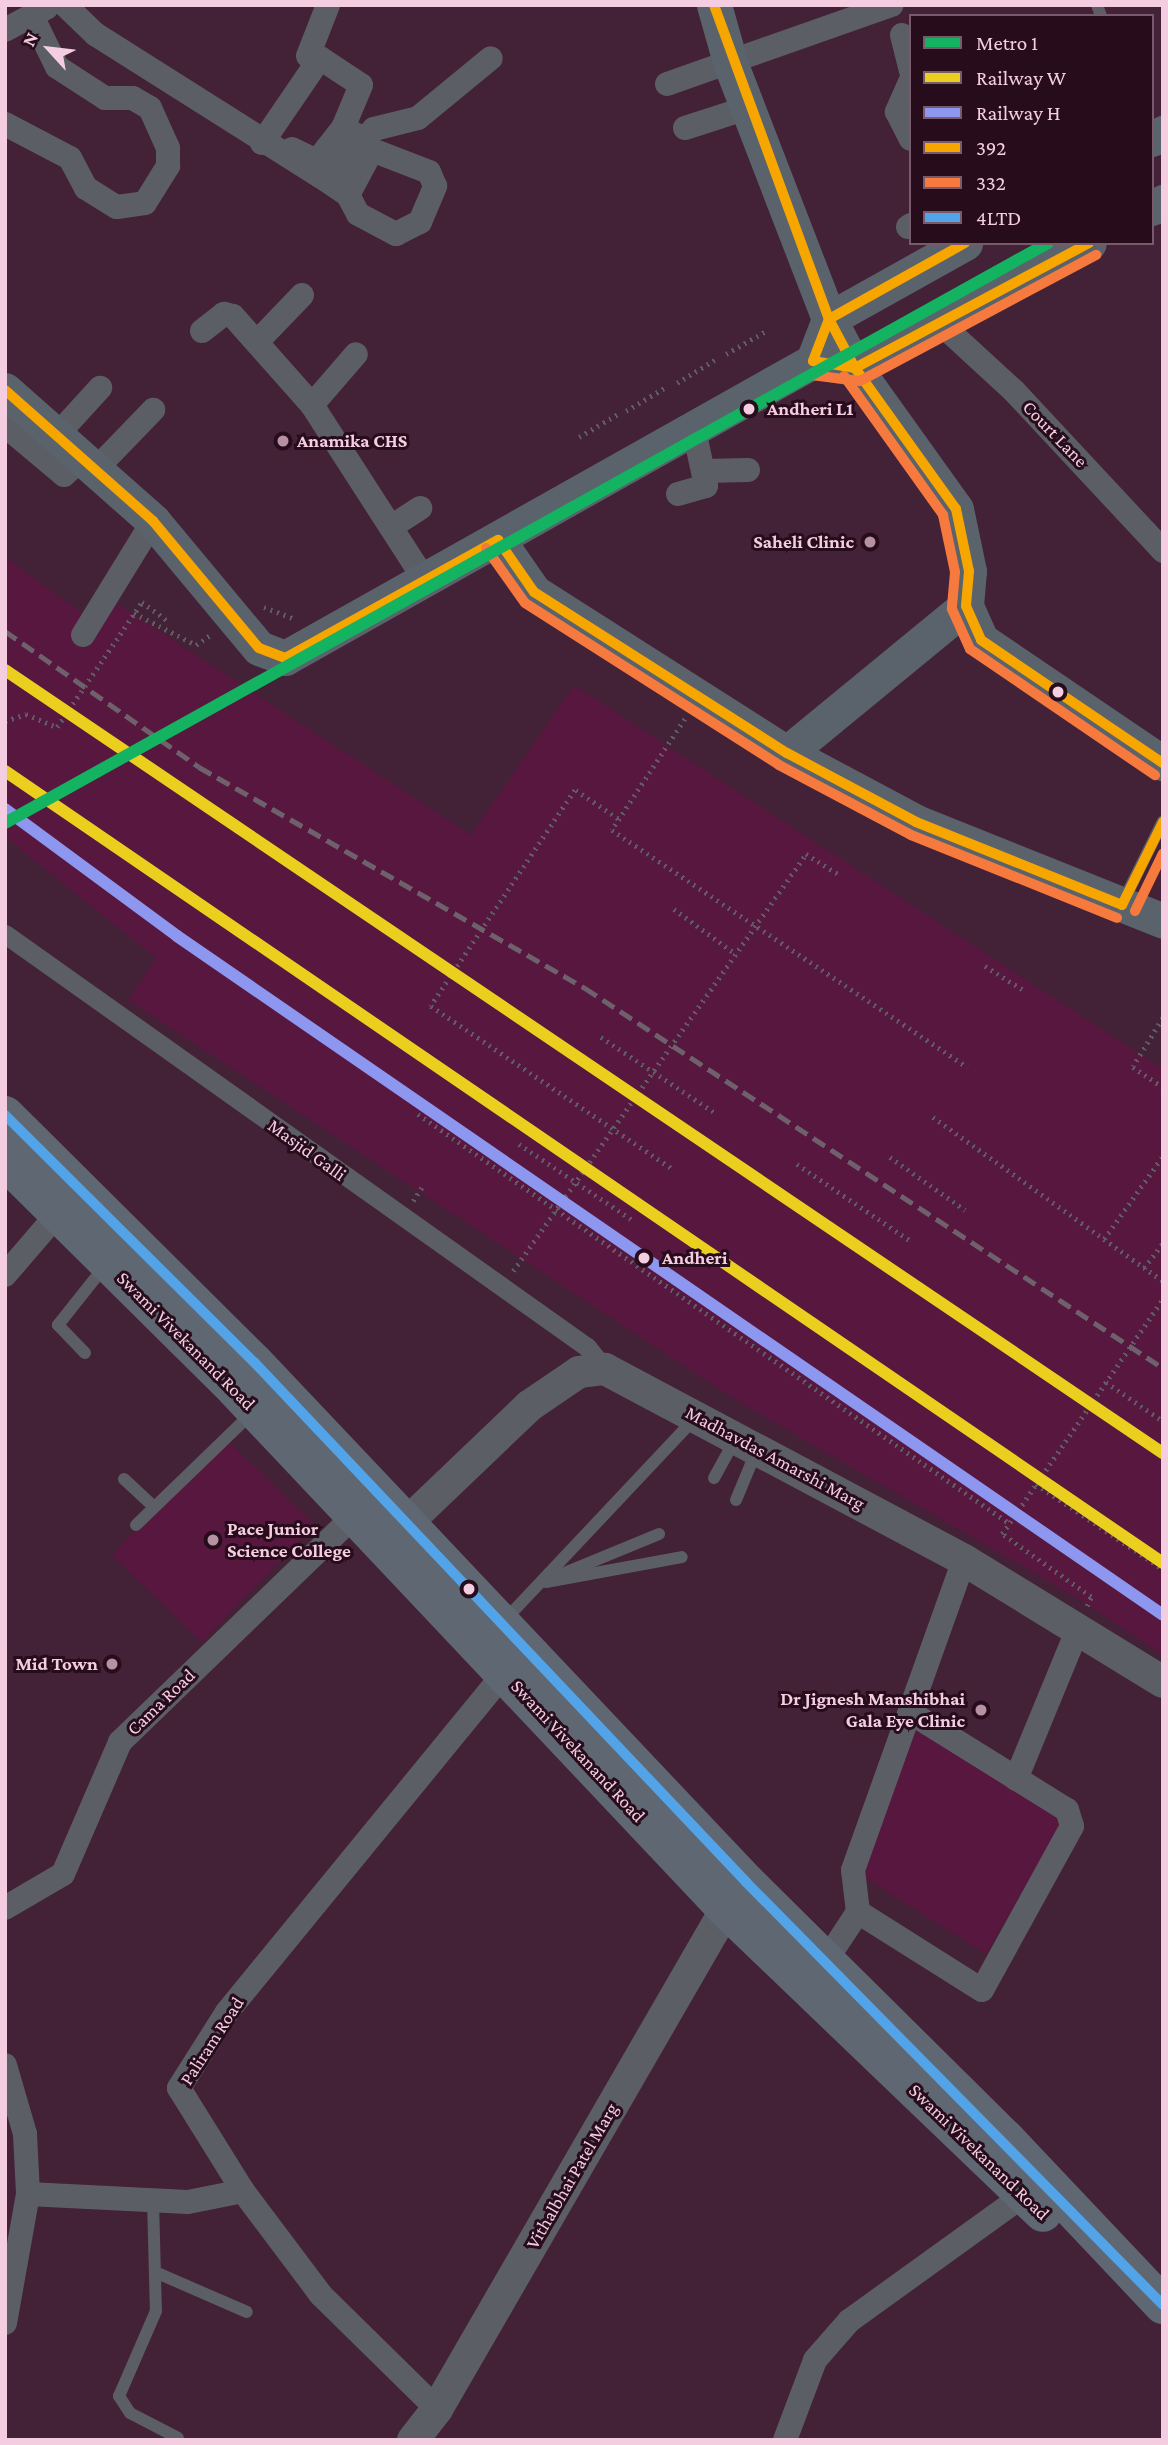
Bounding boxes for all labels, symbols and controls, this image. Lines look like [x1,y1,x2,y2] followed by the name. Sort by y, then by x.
[14,14,84,84] north arrow
[909,14,1154,245] legend
[18,29,42,50] text: N
[976,31,1038,55] text: Metro 1
[976,66,1066,90] text: Railway W
[976,101,1061,125] text: Railway H
[976,136,1006,160] text: 392
[976,171,1006,195] text: 332
[976,206,1021,230] text: 4LTD
[1018,396,1092,472] street label: Court Lane
[737,397,761,421] marker: Andheri L1
[767,398,853,420] place label: Andheri L1
[297,430,407,452] place label: Anamika CHS
[275,433,291,449] marker: Anamika CHS
[753,531,854,553] place label: Saheli Clinic
[860,532,880,552] marker: Saheli Clinic
[1051,685,1065,699] unlabelled marker
[263,1114,351,1186] street label: Masjid Galli
[632,1246,656,1270] marker: Andheri
[662,1247,727,1269] place label: Andheri
[112,1267,260,1415] street label: Swami Vivekanand Road
[681,1401,869,1515] street label: Madhavdas Amarshi Marg
[227,1518,351,1562] place label: Pace Junior Science College
[205,1532,221,1548] marker: Pace Junior Science College
[462,1582,476,1596] unlabelled marker
[15,1653,98,1675] place label: Mid Town
[104,1656,120,1672] marker: Mid Town
[122,1664,200,1740] street label: Cama Road
[506,1675,650,1827] street label: Swami Vivekanand Road
[780,1688,965,1732] place label: Dr Jignesh Manshibhai Gala Eye Clinic
[971,1700,991,1720] marker: Dr Jignesh Manshibhai Gala Eye Clinic
[175,1993,249,2089] street label: Paliram Road
[904,2079,1054,2225] street label: Swami Vivekanand Road
[521,2099,623,2253] street label: Vithalbhai Patel Marg

